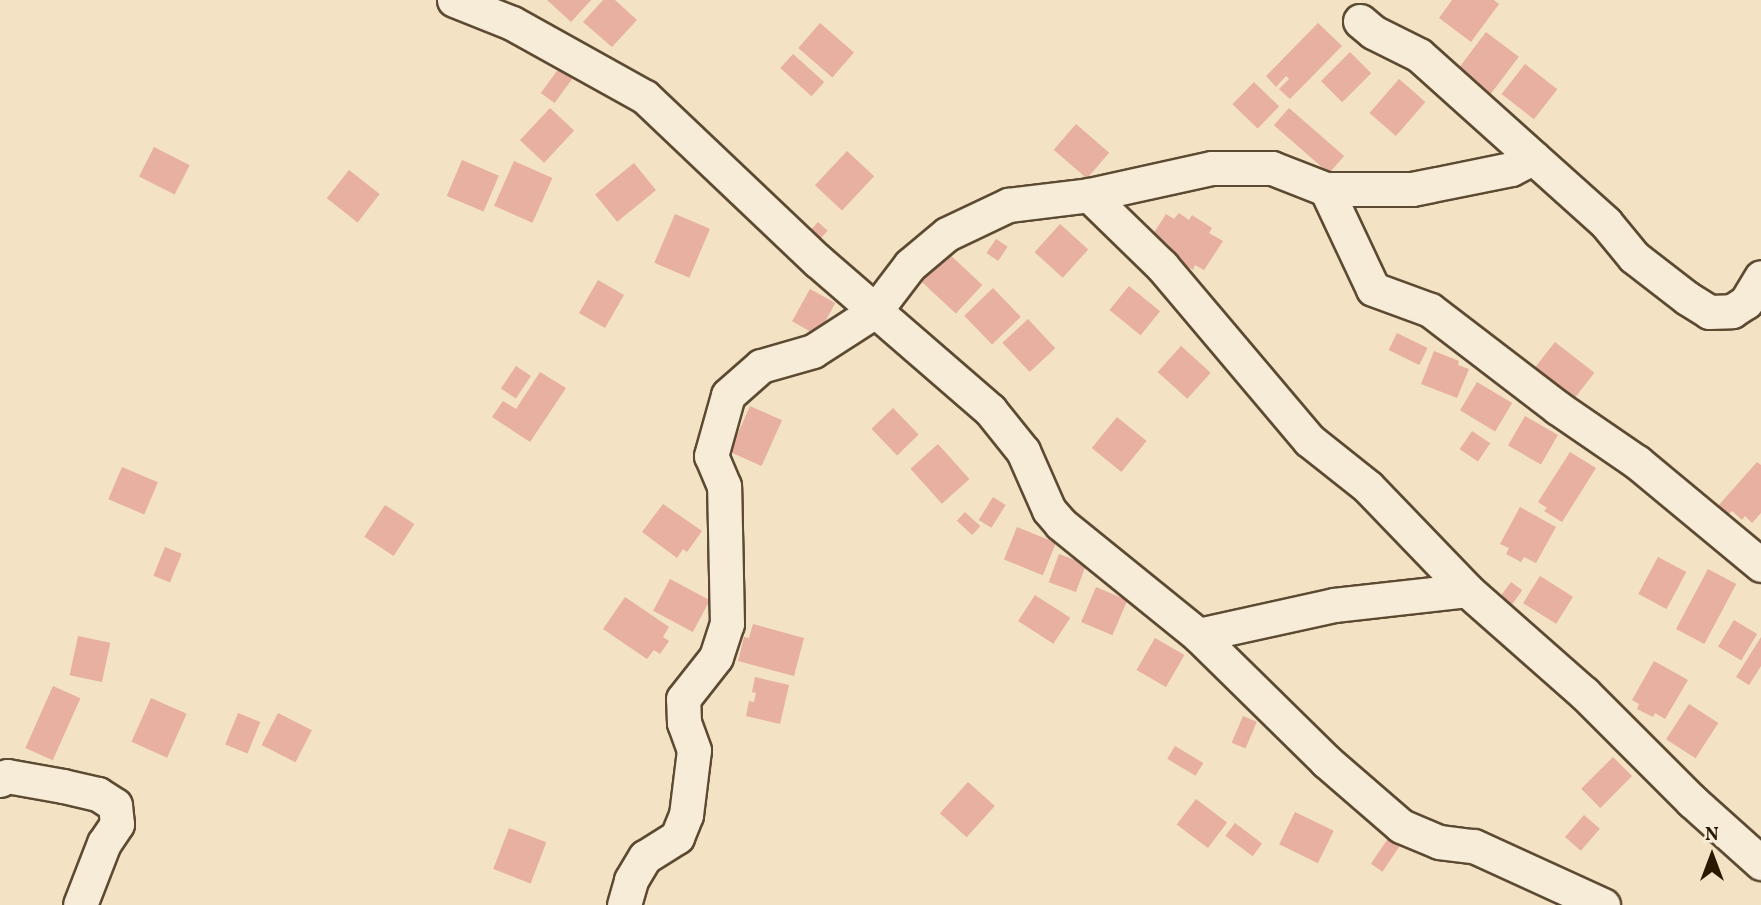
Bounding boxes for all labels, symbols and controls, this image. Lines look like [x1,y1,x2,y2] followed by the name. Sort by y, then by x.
[1677,821,1747,891] north arrow
[1705,822,1719,848] text: N

